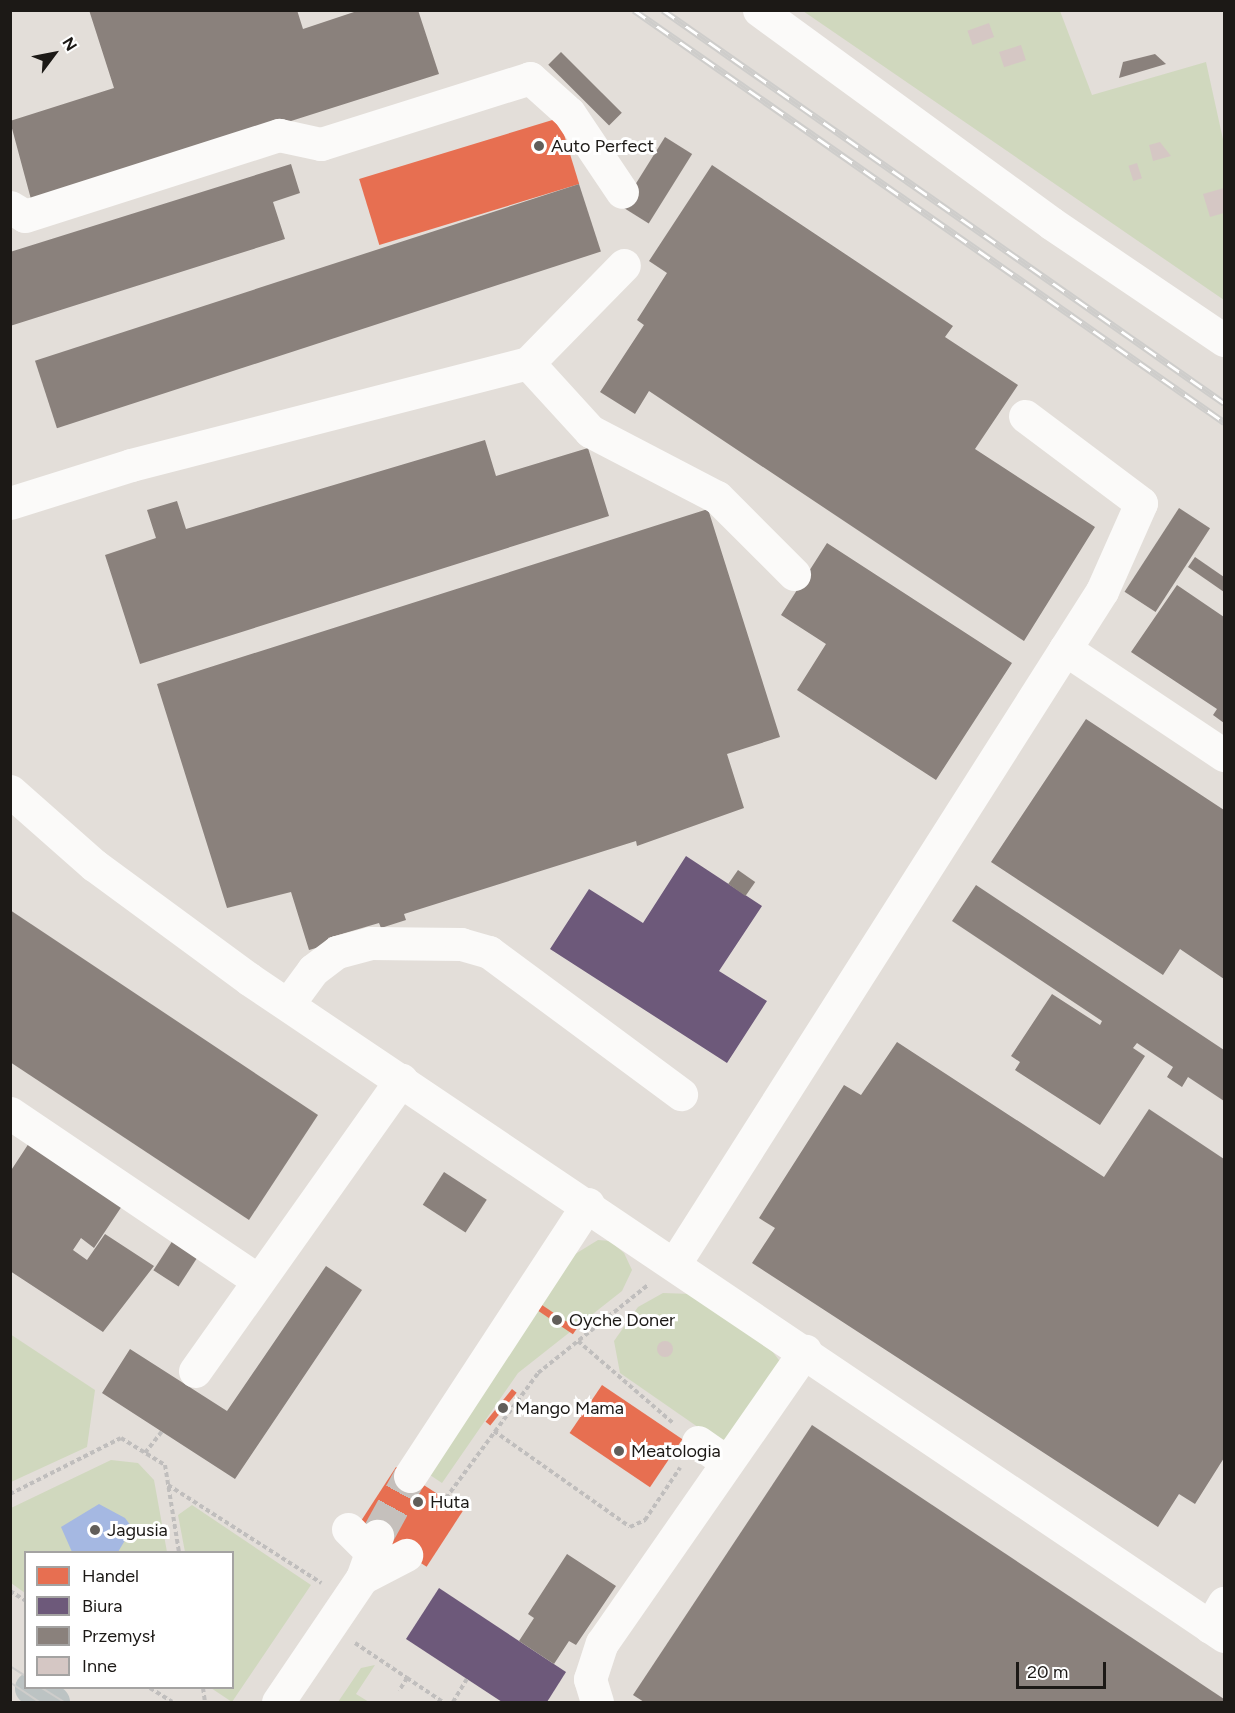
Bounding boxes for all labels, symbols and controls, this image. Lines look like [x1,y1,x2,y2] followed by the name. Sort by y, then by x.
[24,24,84,84] north arrow
[58,34,81,54] text: N
[551,135,654,157] place label: Auto Perfect
[532,139,546,153] marker: Auto Perfect
[569,1309,675,1331] place label: Oyche Doner
[550,1313,564,1327] marker: Oyche Doner
[515,1397,624,1419] place label: Mango Mama
[496,1401,510,1415] marker: Mango Mama
[631,1440,721,1462] place label: Meatologia
[612,1444,626,1458] marker: Meatologia
[430,1491,470,1513] place label: Huta
[411,1495,425,1509] marker: Huta
[107,1519,168,1541] place label: Jagusia
[88,1523,102,1537] marker: Jagusia
[24,1551,234,1689] legend
[82,1565,139,1587] text: Handel
[82,1595,122,1617] text: Biura
[82,1625,155,1647] text: Przemysł
[1019,1650,1109,1688] scale bar
[82,1655,117,1677] text: Inne
[1027,1661,1068,1683] text: 20 m

